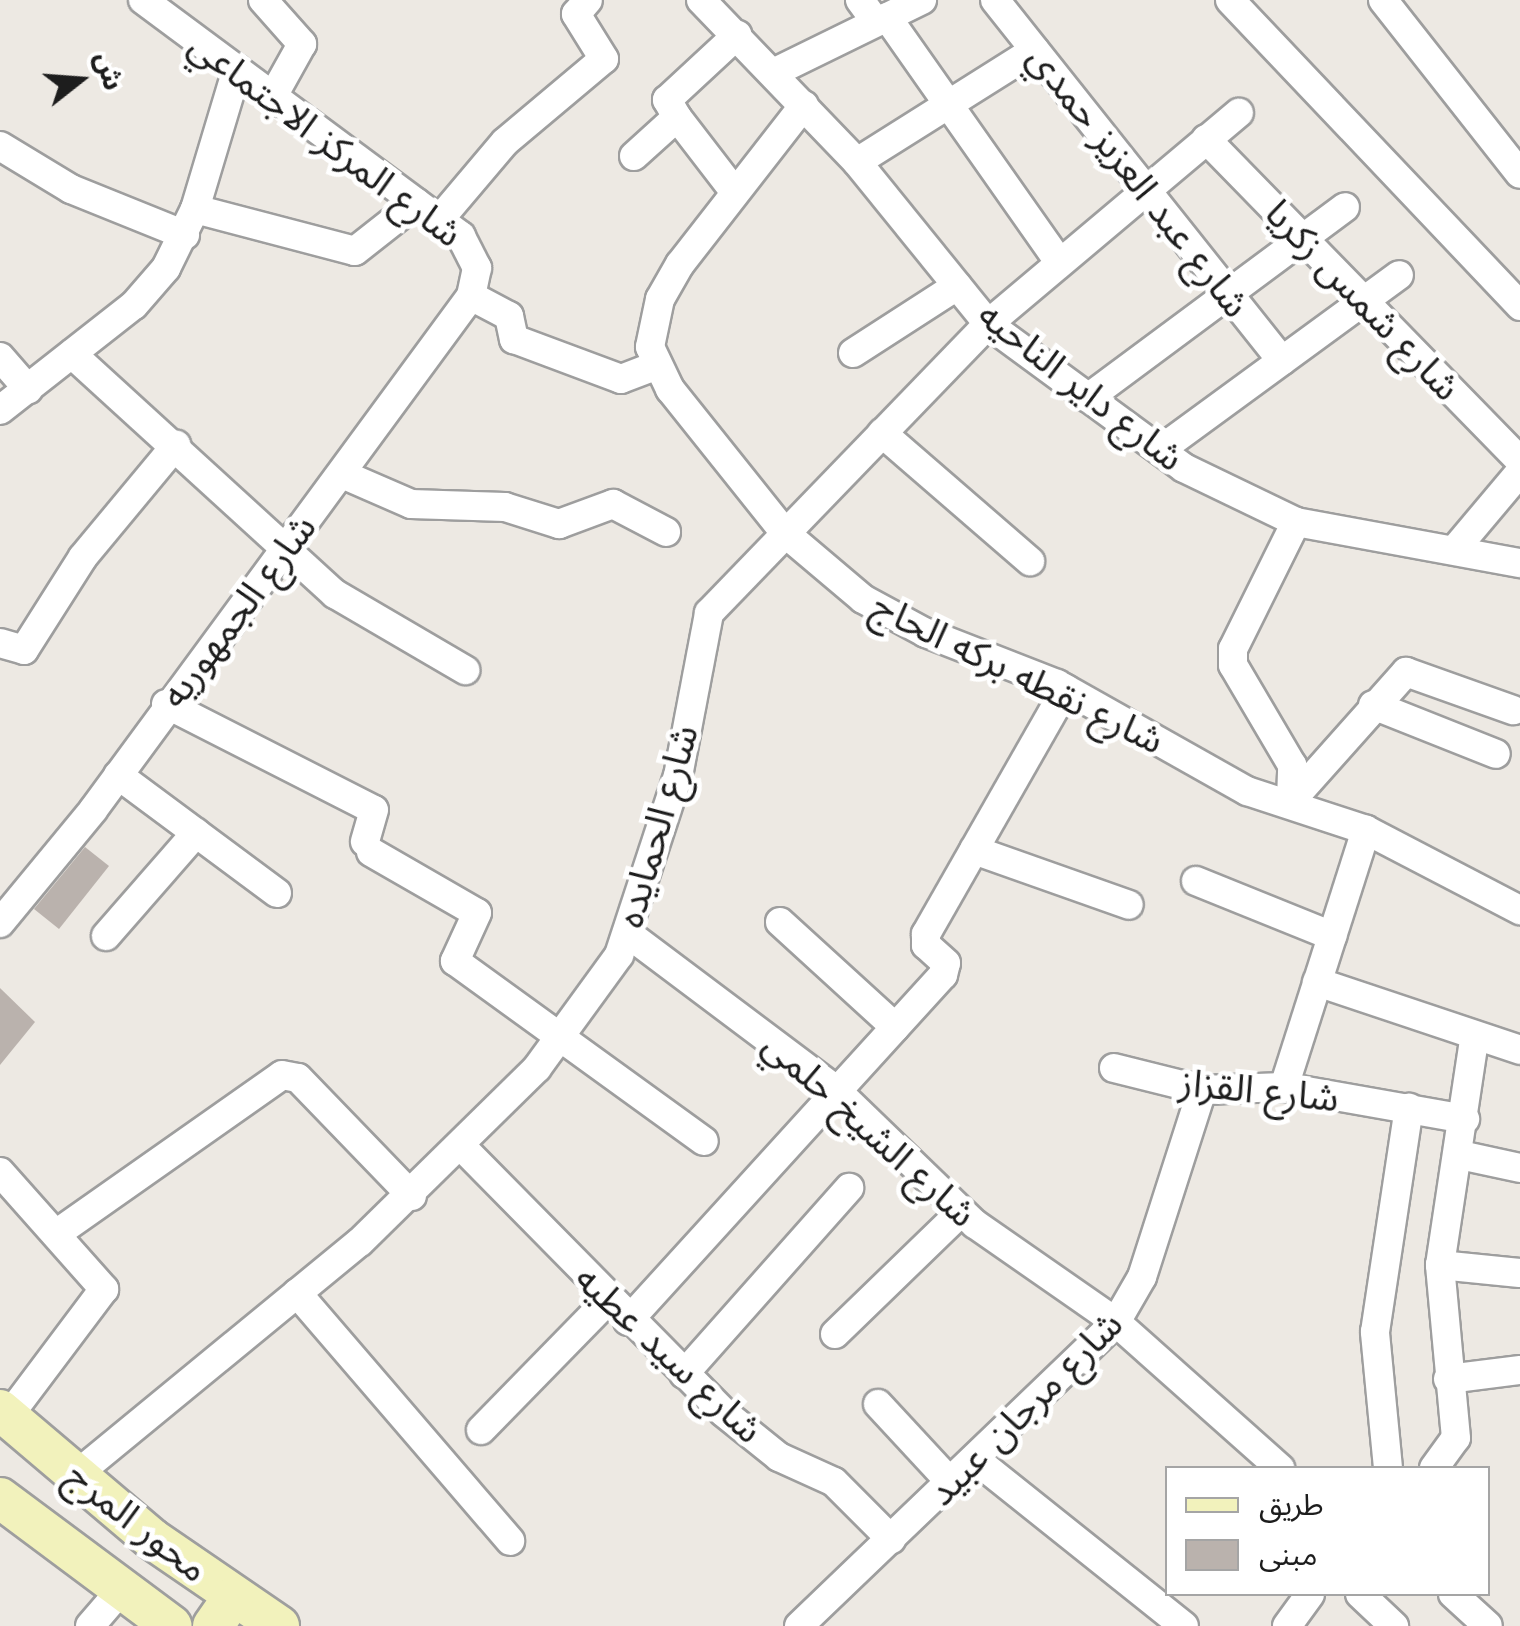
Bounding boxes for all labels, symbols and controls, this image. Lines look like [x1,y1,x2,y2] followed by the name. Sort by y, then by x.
[181,22,471,256] street label: شارع المركز الاجتماعي
[30,30,130,130] north arrow
[1018,36,1260,326] street label: شارع عبد العزيز حمدي
[84,47,134,95] text: ش
[1256,190,1470,410] street label: شارع شمس زكريا
[969,292,1193,480] street label: شارع داير الناحيه
[150,505,326,717] street label: شارع الجمهوريه
[865,583,1171,763] street label: شارع نقطه بركه الحاج
[606,719,708,933] street label: شارع الحمايده
[754,1022,986,1236] street label: شارع الشيخ حلمي
[1177,1059,1341,1121] street label: شارع القزاز
[566,1256,772,1452] street label: شارع سيد عطيه
[918,1301,1132,1515] street label: شارع مرجان عبيد
[57,1452,217,1592] street label: محور المرج
[1165,1466,1490,1596] legend
[1259,1483,1324,1526] text: طريق
[1259,1533,1317,1576] text: مبنى

